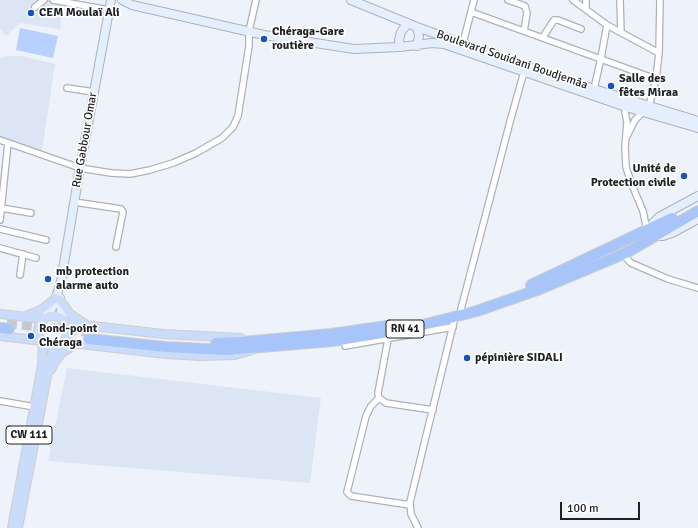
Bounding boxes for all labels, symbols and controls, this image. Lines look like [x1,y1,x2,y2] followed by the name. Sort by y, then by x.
[39,6,120,20] place label: CEM Moulaï Ali
[26,8,36,18] marker: CEM Moulaï Ali
[272,25,344,53] place label: Chéraga-Gare routière
[434,27,590,93] street label: Boulevard Souidani Boudjemâa
[259,34,269,44] marker: Chéraga-Gare routière
[619,72,678,100] place label: Salle des fêtes Miraa
[606,81,616,91] marker: Salle des fêtes Miraa
[70,91,100,189] street label: Rue Gabbour Omar
[591,162,676,190] place label: Unité de Protection civile
[679,171,689,181] marker: Unité de Protection civile
[56,265,129,293] place label: mb protection alarme auto
[43,274,53,284] marker: mb protection alarme auto
[386,320,424,338] road number: RN 41
[39,322,97,350] place label: Rond-point Chéraga
[26,331,36,341] marker: Rond-point Chéraga
[475,351,563,365] place label: pépinière SIDALI
[462,353,472,363] marker: pépinière SIDALI
[6,426,52,444] road number: CW 111
[562,494,642,520] scale bar
[567,501,599,516] text: 100 m

